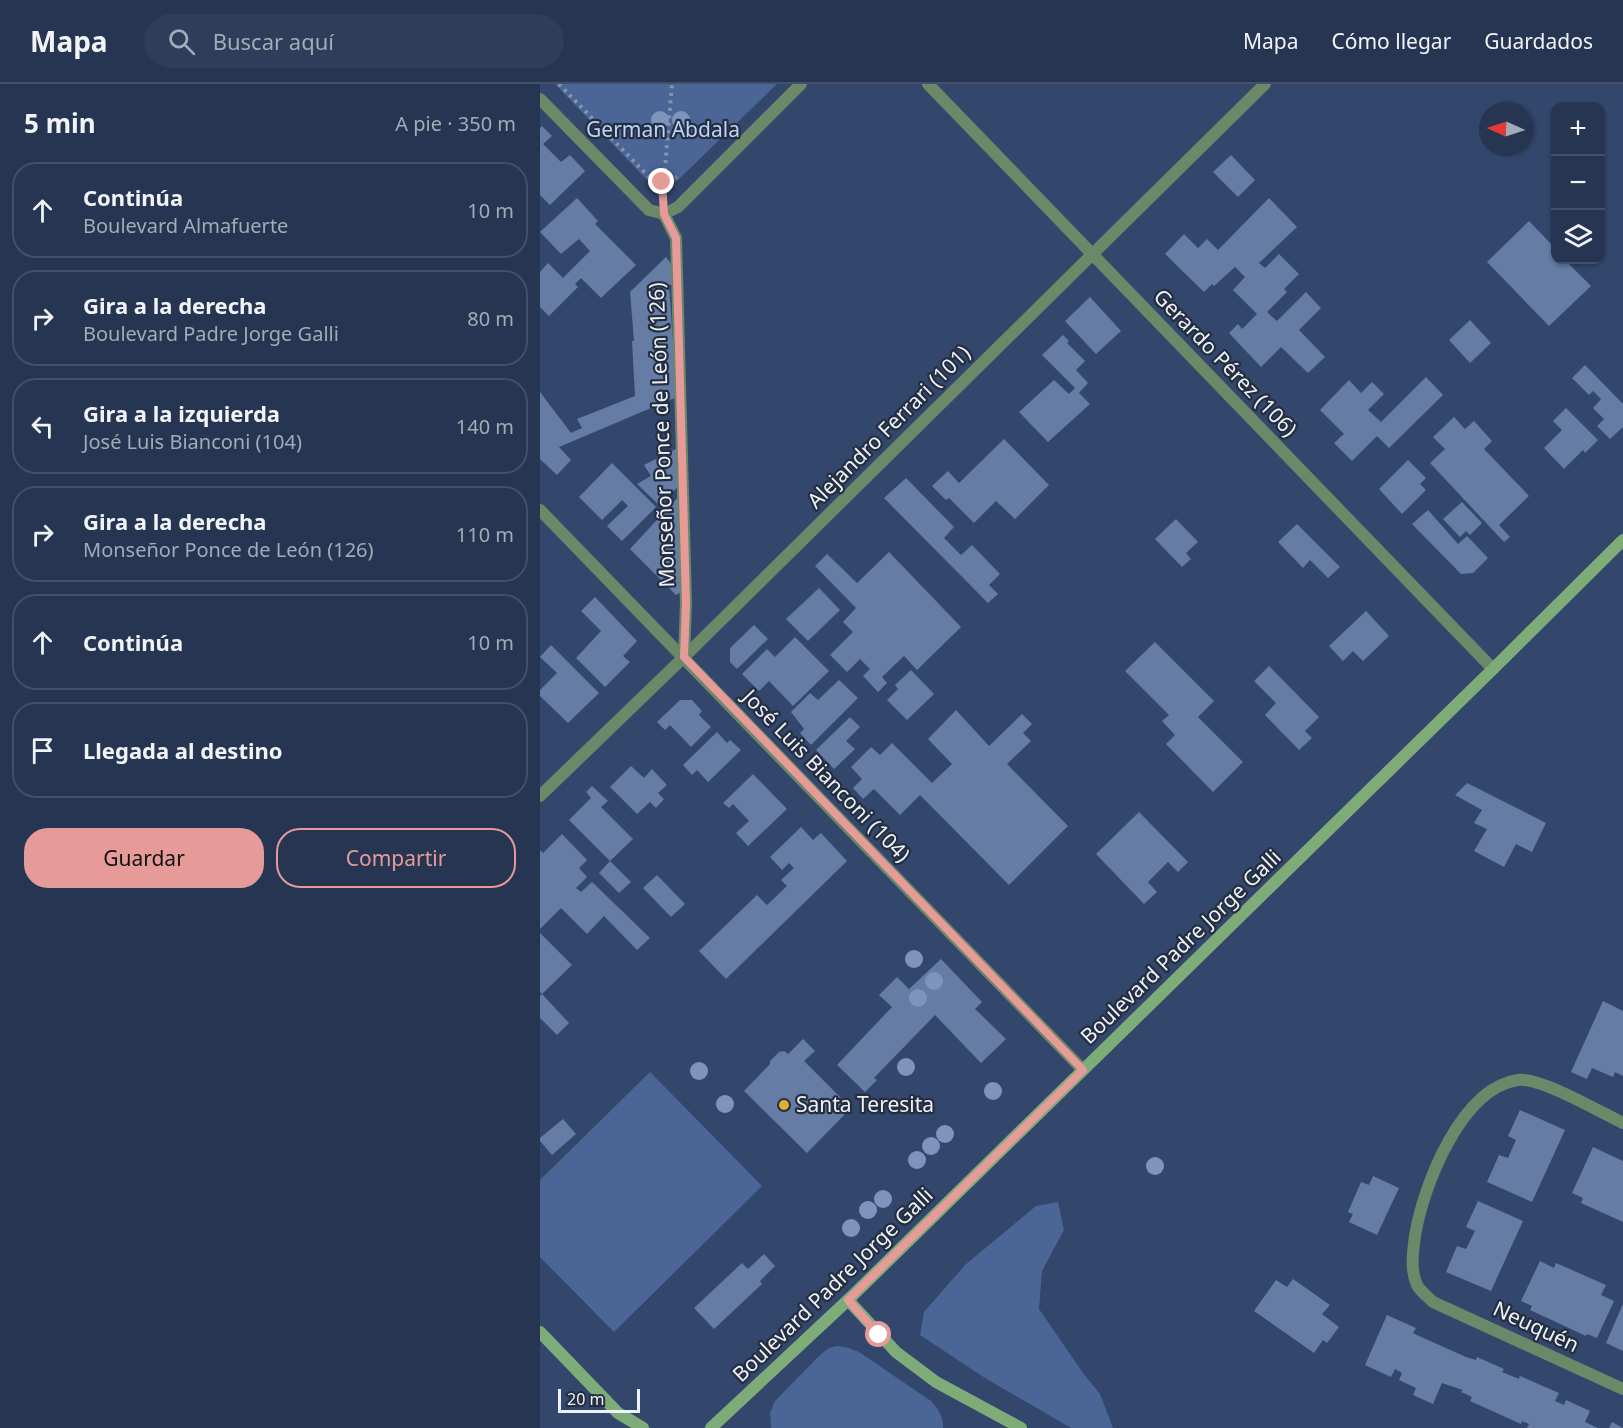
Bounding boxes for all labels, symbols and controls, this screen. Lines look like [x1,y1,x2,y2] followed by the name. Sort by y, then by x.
[144,14,564,68] search box
[30,22,108,60] text: Mapa
[165,25,198,58] icon: search
[213,26,334,56] text: Buscar aquí
[1243,27,1298,55] text: Mapa
[1331,27,1451,55] text: Cómo llegar
[1484,27,1593,55] text: Guardados
[1479,102,1533,156] north arrow
[1551,102,1605,264] map controls
[1551,102,1605,156] button: +
[24,105,96,141] text: 5 min
[395,110,516,137] text: A pie · 350 m
[586,115,740,143] park label: German Abdala
[1551,156,1605,210] button: −
[648,168,674,194] route end
[83,182,183,212] text: Continúa
[26,194,59,227] icon: ahead
[467,197,514,224] text: 10 m
[1551,210,1605,264] button: layers
[83,212,288,239] text: Boulevard Almafuerte
[642,282,680,588] street label: Monseñor Ponce de León (126)
[1148,282,1303,442] street label: Gerardo Pérez (106)
[83,290,267,320] text: Gira a la derecha
[26,302,59,335] icon: right
[467,305,514,332] text: 80 m
[83,320,339,347] text: Boulevard Padre Jorge Galli
[801,339,976,514] street label: Alejandro Ferrari (101)
[83,398,280,428] text: Gira a la izquierda
[26,410,59,443] icon: left
[456,413,514,440] text: 140 m
[83,428,302,455] text: José Luis Bianconi (104)
[83,506,267,536] text: Gira a la derecha
[26,518,59,551] icon: right
[456,521,514,548] text: 110 m
[83,536,374,563] text: Monseñor Ponce de León (126)
[26,626,59,659] icon: ahead
[83,627,183,657] text: Continúa
[467,629,514,656] text: 10 m
[735,681,917,868] street label: José Luis Bianconi (104)
[26,734,59,767] icon: arrive
[83,735,283,765] text: Llegada al destino
[24,828,264,888] button: Guardar
[276,828,516,888] button: Compartir
[1074,843,1287,1050] street label: Boulevard Padre Jorge Galli
[796,1090,934,1118] place label: Santa Teresita
[777,1098,791,1112] marker: Santa Teresita
[726,1181,939,1388] street label: Boulevard Padre Jorge Galli
[1489,1294,1584,1358] street label: Neuquén
[865,1321,891,1347] route start
[558,1386,640,1414] scale bar
[567,1388,604,1410] text: 20 m

